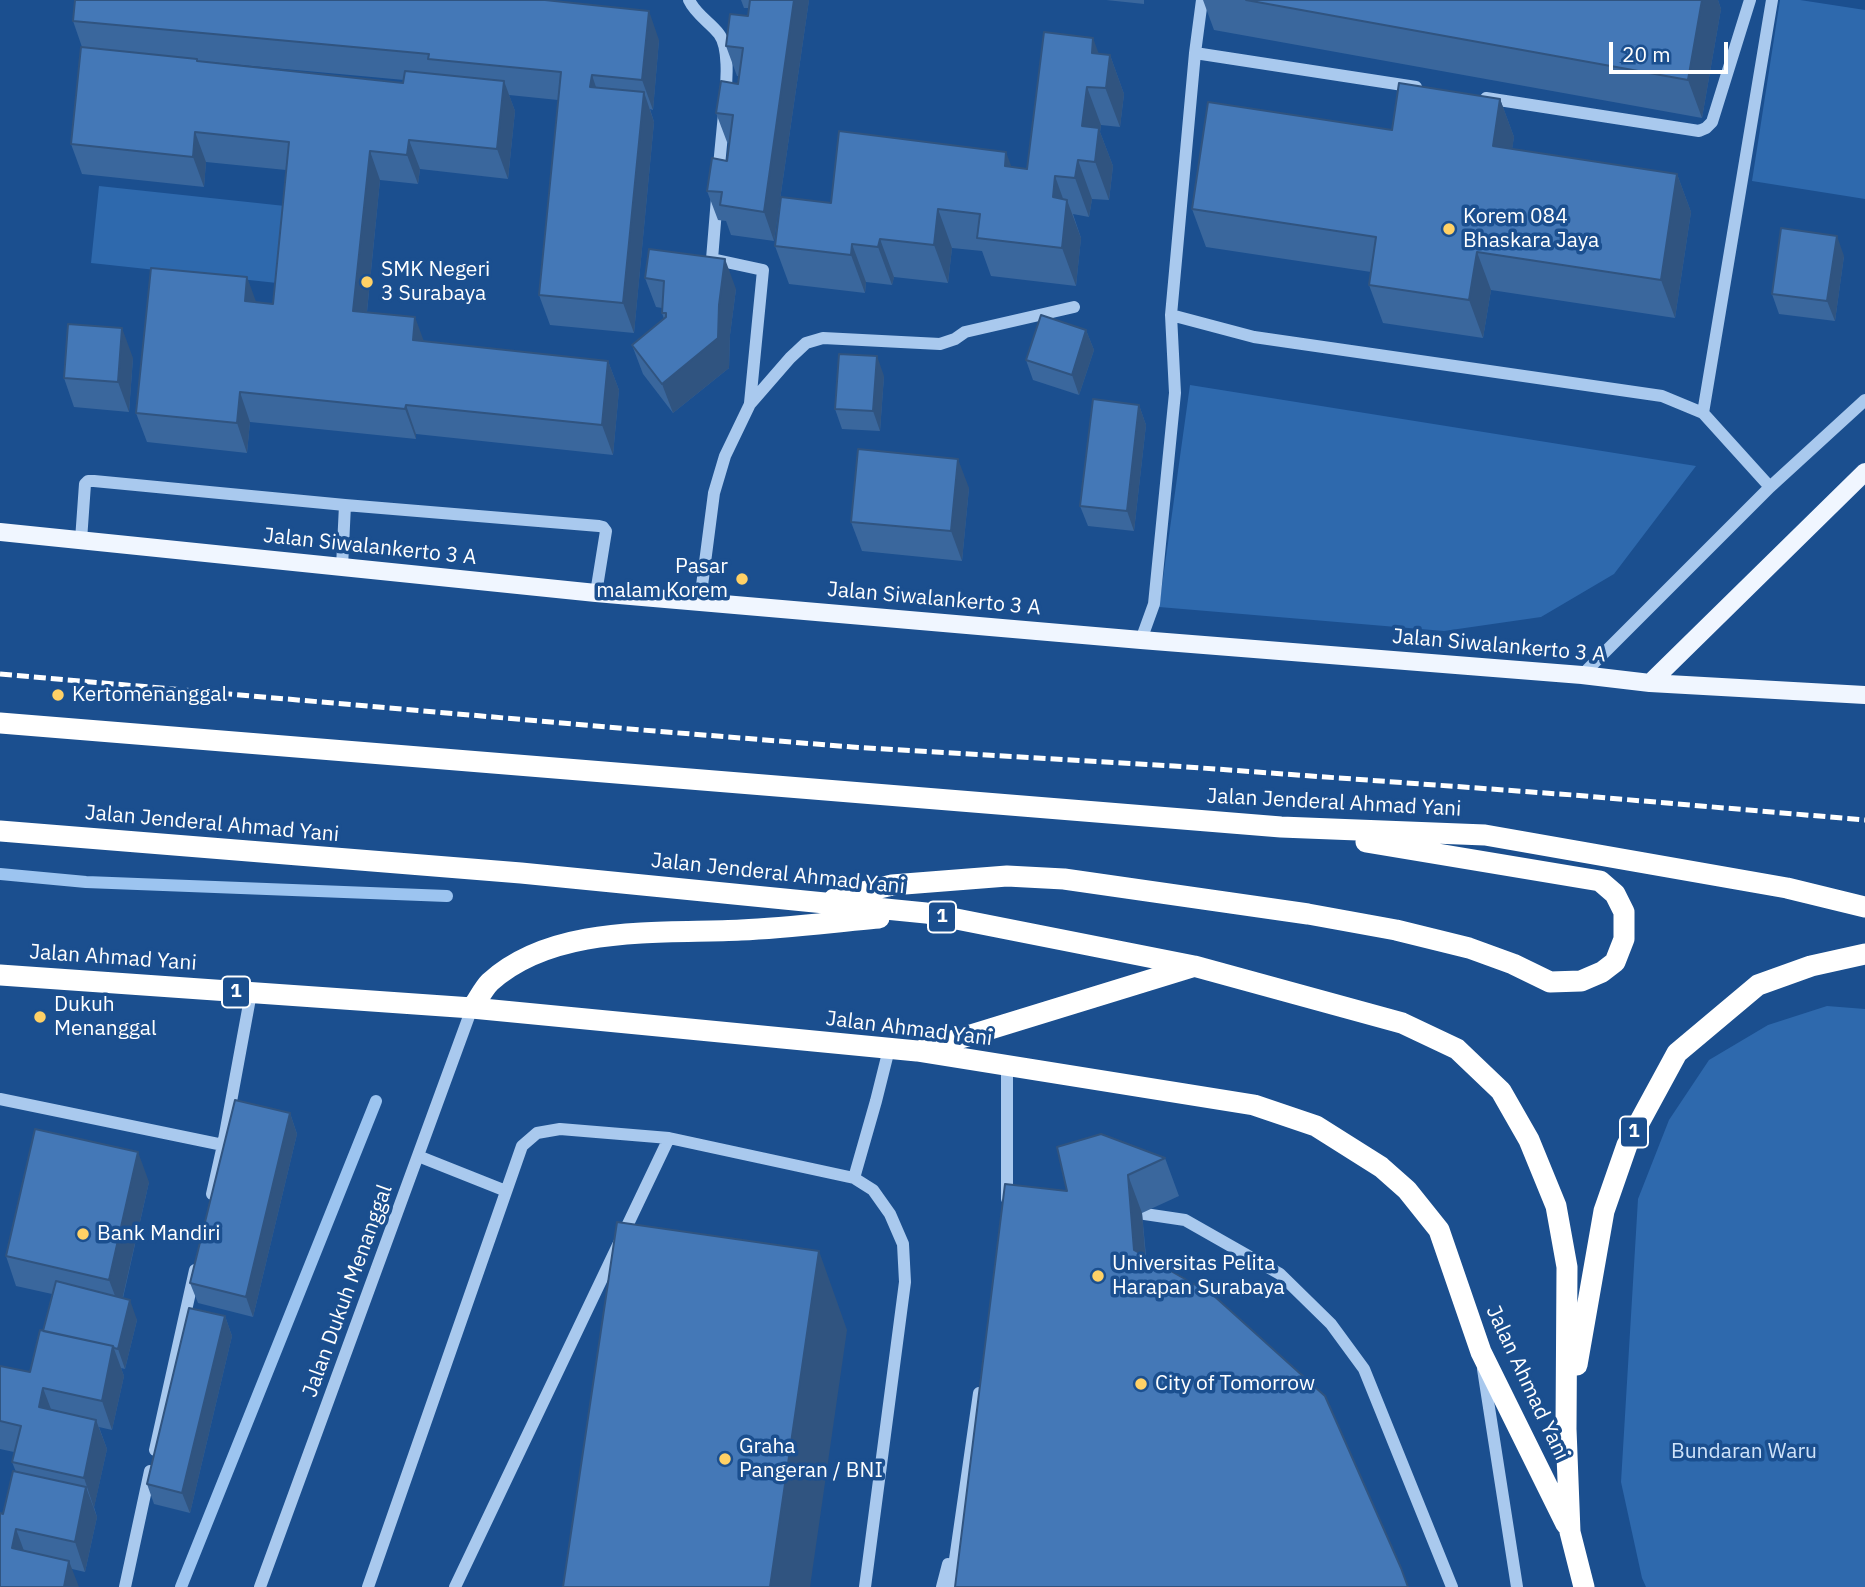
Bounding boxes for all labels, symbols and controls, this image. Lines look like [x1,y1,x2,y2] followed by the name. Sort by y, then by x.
[1613,28,1732,72] scale bar
[1622,40,1671,68] text: 20 m
[1463,204,1599,254] place label: Korem 084 Bhaskara Jaya
[1441,221,1457,237] marker: Korem 084 Bhaskara Jaya
[381,257,490,307] place label: SMK Negeri 3 Surabaya
[359,274,375,290] marker: SMK Negeri 3 Surabaya
[262,523,478,571] street label: Jalan Siwalankerto 3 A
[596,554,728,604] place label: Pasar malam Korem
[734,571,750,587] marker: Pasar malam Korem
[826,577,1042,621] street label: Jalan Siwalankerto 3 A
[1391,624,1607,668] street label: Jalan Siwalankerto 3 A
[72,682,227,708] place label: Kertomenanggal
[50,687,66,703] marker: Kertomenanggal
[1206,784,1462,822] street label: Jalan Jenderal Ahmad Yani
[84,800,340,848] street label: Jalan Jenderal Ahmad Yani
[650,848,906,900] street label: Jalan Jenderal Ahmad Yani
[928,902,956,932] road number: 1
[29,940,197,976] street label: Jalan Ahmad Yani
[222,976,250,1008] road number: 1
[54,992,157,1042] place label: Dukuh Menanggal
[824,1006,994,1052] street label: Jalan Ahmad Yani
[32,1009,48,1025] marker: Dukuh Menanggal
[1620,1116,1648,1148] road number: 1
[298,1181,398,1401] street label: Jalan Dukuh Menanggal
[97,1221,220,1247] place label: Bank Mandiri
[75,1226,91,1242] marker: Bank Mandiri
[1112,1251,1285,1301] place label: Universitas Pelita Harapan Surabaya
[1090,1268,1106,1284] marker: Universitas Pelita Harapan Surabaya
[1480,1302,1574,1464] street label: Jalan Ahmad Yani
[1155,1371,1315,1397] place label: City of Tomorrow
[1133,1376,1149,1392] marker: City of Tomorrow
[739,1434,883,1484] place label: Graha Pangeran / BNI
[1671,1439,1817,1465] park label: Bundaran Waru
[717,1451,733,1467] marker: Graha Pangeran / BNI

